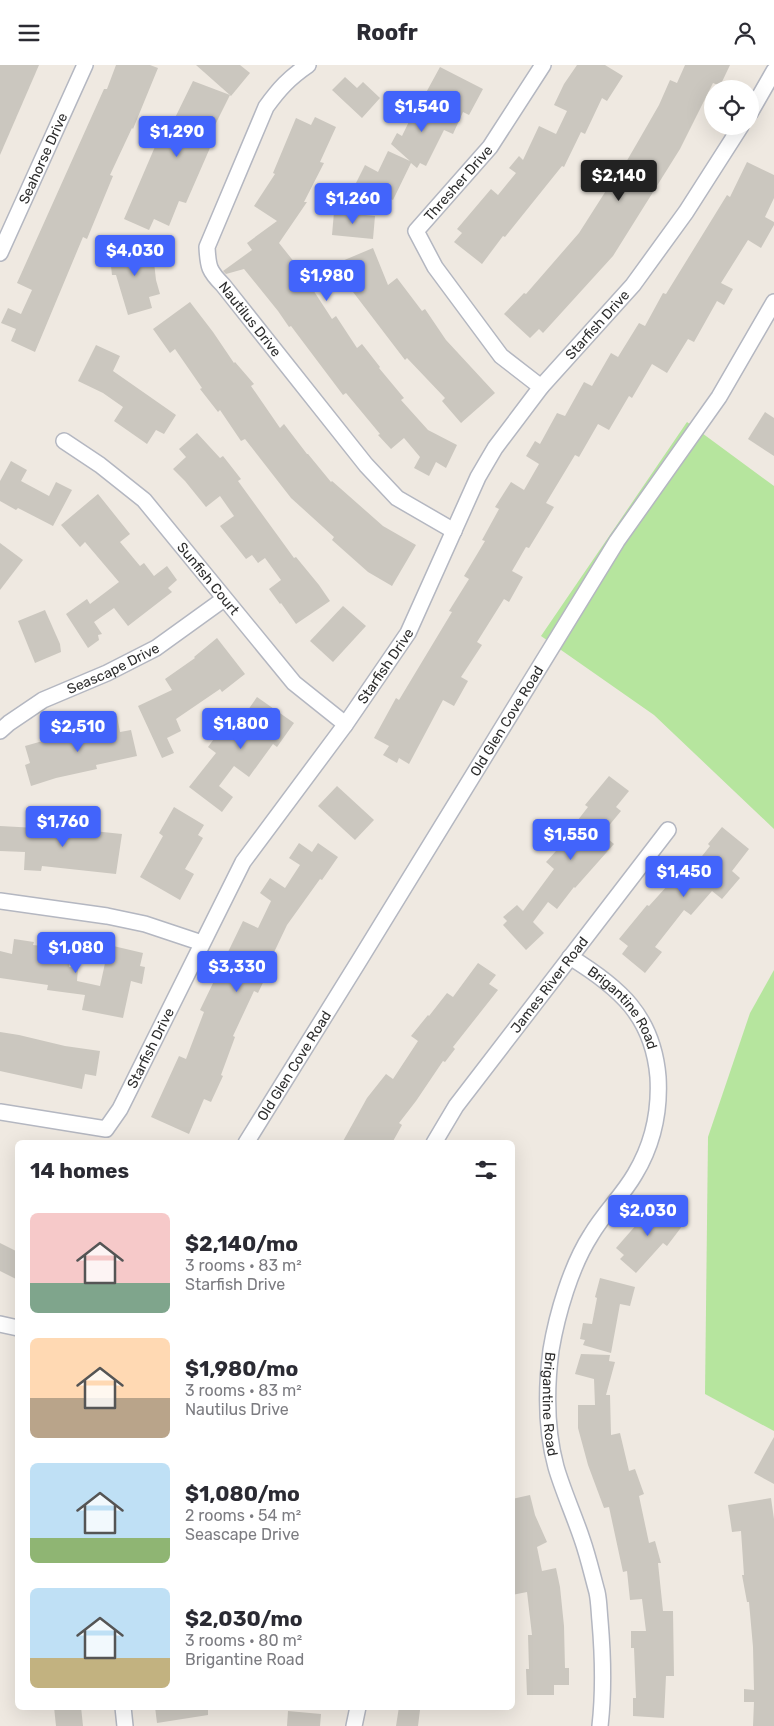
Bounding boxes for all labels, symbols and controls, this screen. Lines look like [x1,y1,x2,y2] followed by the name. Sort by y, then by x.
[15,19,43,47] icon: menu
[356,19,418,46] text: Roofr
[731,19,759,47] icon: person
[704,80,759,135] map controls
[704,80,759,135] button: locate
[381,91,463,133] pin: $1,540
[394,97,450,116] text: $1,540
[15,110,71,207] street label: Seahorse Drive
[136,116,218,158] pin: $1,290
[150,122,204,141] text: $1,290
[420,142,496,224] street label: Thresher Drive
[578,159,660,202] pin: $2,140
[592,166,646,185] text: $2,140
[312,183,394,225] pin: $1,260
[326,189,380,208] text: $1,260
[94,235,176,277] pin: $4,030
[106,241,164,260] text: $4,030
[286,259,368,302] pin: $1,980
[300,266,354,285] text: $1,980
[215,278,285,360] street label: Nautilus Drive
[562,286,633,363] street label: Starfish Drive
[174,539,243,619] street label: Sunfish Court
[354,625,417,707] street label: Starfish Drive
[64,639,162,697] street label: Seascape Drive
[466,663,547,779] street label: Old Glen Cove Road
[200,707,282,750] pin: $1,800
[37,711,119,753] pin: $2,510
[213,714,269,733] text: $1,800
[51,717,105,736] text: $2,510
[22,805,104,848] pin: $1,760
[37,812,89,831] text: $1,760
[530,819,612,861] pin: $1,550
[544,825,598,844] text: $1,550
[643,855,725,898] pin: $1,450
[656,862,712,881] text: $1,450
[35,931,117,974] pin: $1,080
[507,933,592,1036] street label: James River Road
[48,938,104,957] text: $1,080
[196,951,278,993] pin: $3,330
[208,957,266,976] text: $3,330
[584,962,661,1051] street label: Brigantine Road
[123,1005,178,1091] street label: Starfish Drive
[253,1007,335,1124] street label: Old Glen Cove Road
[472,1156,500,1184] icon: filters
[30,1158,129,1183] text: 14 homes
[607,1195,689,1237] pin: $2,030
[619,1201,677,1220] text: $2,030
[185,1231,298,1256] text: $2,140/mo
[70,1233,130,1293] icon: home
[185,1256,302,1275] text: 3 rooms · 83 m²
[185,1275,285,1294] text: Starfish Drive
[539,1351,562,1458] street label: Brigantine Road
[185,1356,298,1381] text: $1,980/mo
[70,1358,130,1418] icon: home
[185,1381,302,1400] text: 3 rooms · 83 m²
[185,1400,289,1419] text: Nautilus Drive
[185,1481,300,1506] text: $1,080/mo
[70,1483,130,1543] icon: home
[185,1506,301,1525] text: 2 rooms · 54 m²
[185,1525,300,1544] text: Seascape Drive
[185,1606,303,1631] text: $2,030/mo
[70,1608,130,1668] icon: home
[185,1631,302,1650] text: 3 rooms · 80 m²
[185,1650,304,1669] text: Brigantine Road

